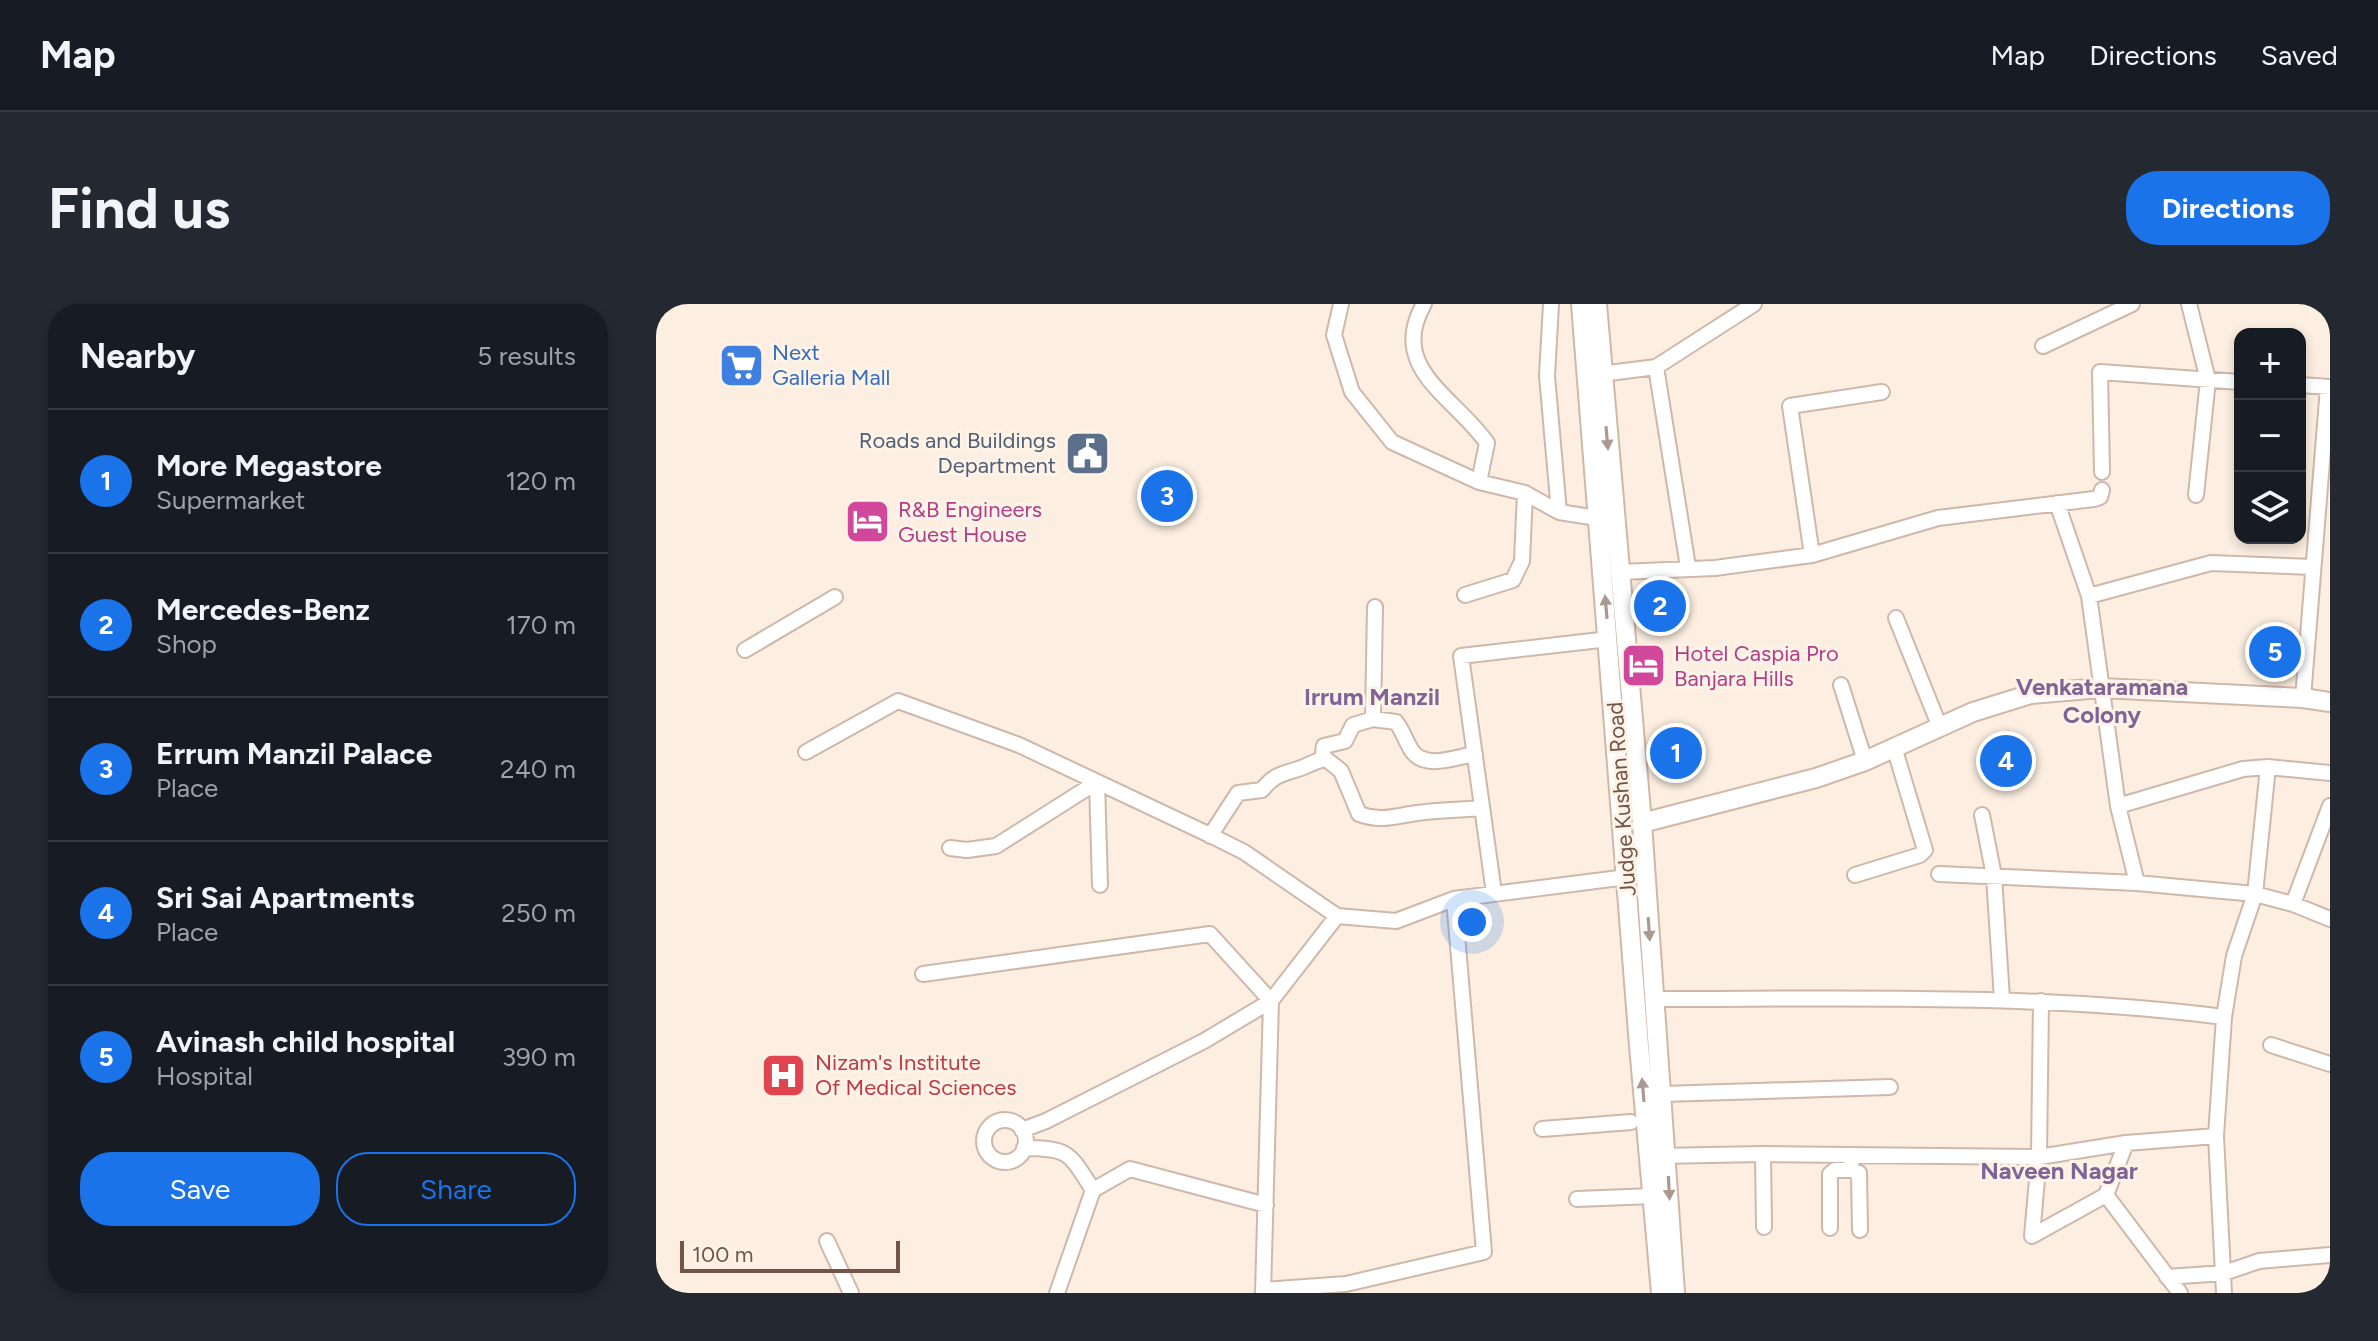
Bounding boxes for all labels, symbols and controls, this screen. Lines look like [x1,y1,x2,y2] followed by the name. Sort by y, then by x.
[40,32,116,78] text: Map
[1991,38,2045,72] text: Map
[2089,38,2217,72] text: Directions
[2261,38,2338,72] text: Saved
[2126,171,2330,245] button: Directions
[48,175,230,242] text: Find us
[2234,328,2306,544] map controls
[2234,328,2306,400] button: +
[80,336,195,377] text: Nearby
[772,339,890,391] place label: Next Galleria Mall
[477,340,576,372] text: 5 results
[717,341,765,389] supermarket icon: Next Galleria Mall
[2234,400,2306,472] button: −
[1601,426,1614,451] one-way arrow
[859,427,1056,479] place label: Roads and Buildings Department
[1063,429,1111,477] public building icon: Roads and Buildings Department
[156,447,382,484] text: More Megastore
[101,465,111,497] text: 1
[506,465,576,497] text: 120 m
[1141,466,1193,526] pin: 3
[2234,472,2306,544] button: layers
[156,484,305,516] text: Supermarket
[898,496,1042,548] place label: R&B Engineers Guest House
[843,498,891,546] hotel icon: R&B Engineers Guest House
[1634,576,1686,636] pin: 2
[156,591,370,628] text: Mercedes-Benz
[1599,595,1612,620] one-way arrow
[98,609,114,641] text: 2
[506,609,576,641] text: 170 m
[2249,622,2301,682] pin: 5
[156,628,217,660] text: Shop
[1674,640,1839,692] place label: Hotel Caspia Pro Banjara Hills
[1619,642,1667,690] hotel icon: Hotel Caspia Pro Banjara Hills
[2016,672,2188,729] district label: Venkataramana Colony
[1304,682,1440,711] district label: Irrum Manzil
[1601,701,1642,897] street label: Judge Kushan Road
[1650,723,1702,783] pin: 1
[1980,731,2032,791] pin: 4
[156,735,432,772] text: Errum Manzil Palace
[99,753,113,785] text: 3
[500,753,576,785] text: 240 m
[156,772,218,804] text: Place
[156,879,415,916] text: Sri Sai Apartments
[98,897,114,929] text: 4
[501,897,576,929] text: 250 m
[1452,902,1492,942] your location
[156,916,218,948] text: Place
[1643,917,1656,942] one-way arrow
[156,1023,455,1060] text: Avinash child hospital
[98,1041,114,1073] text: 5
[502,1041,576,1073] text: 390 m
[815,1049,1017,1101] place label: Nizam's Institute Of Medical Sciences
[760,1051,808,1099] hospital icon: Nizam's Institute Of Medical Sciences
[156,1060,253,1092] text: Hospital
[1636,1077,1649,1102] one-way arrow
[80,1152,320,1226] button: Save
[336,1152,576,1226] button: Share
[1980,1156,2138,1185] district label: Naveen Nagar
[1663,1176,1676,1201] one-way arrow
[680,1237,900,1273] scale bar
[692,1241,753,1268] text: 100 m

